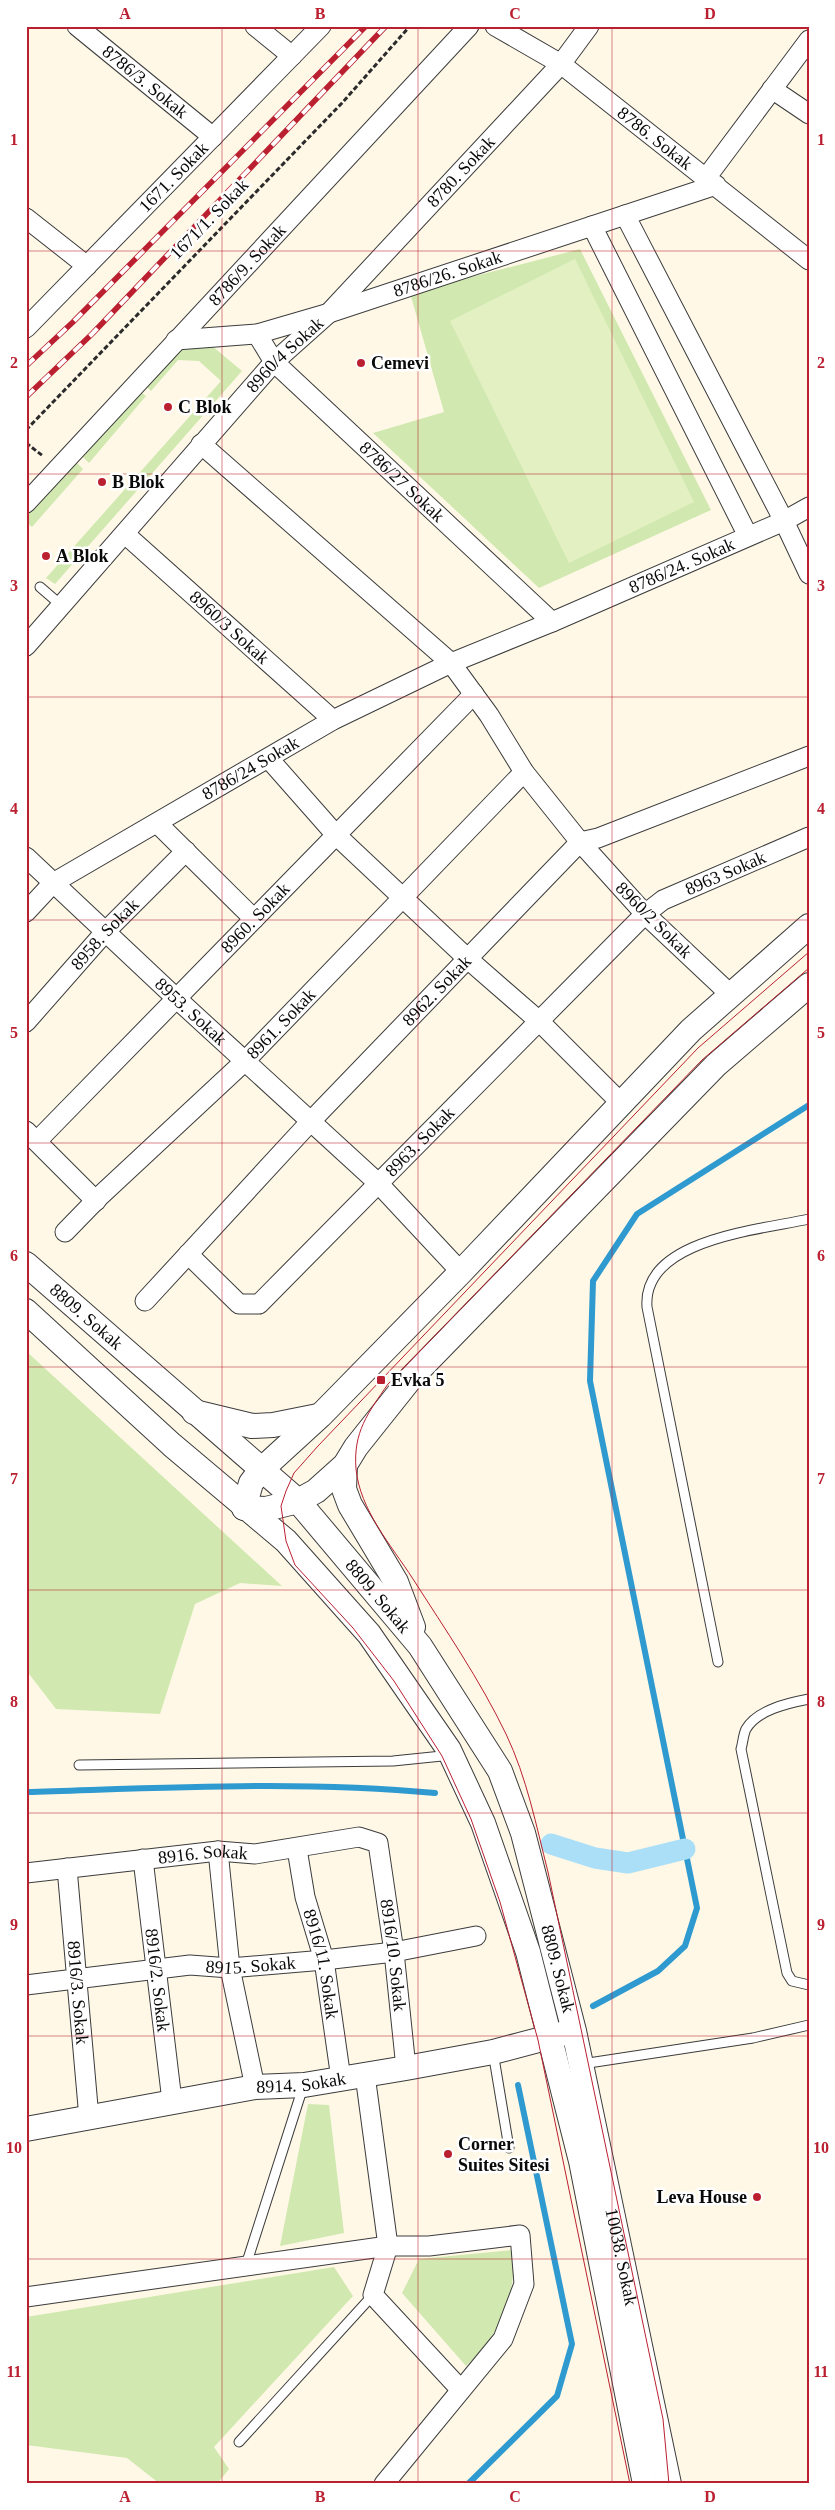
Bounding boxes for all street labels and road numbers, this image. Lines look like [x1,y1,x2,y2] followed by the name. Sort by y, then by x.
[99,41,192,122] street label: 8786/3. Sokak
[614,103,697,174] street label: 8786. Sokak
[423,132,499,211] street label: 8780. Sokak
[135,138,212,216] street label: 1671. Sokak
[166,175,252,263] street label: 1671/1. Sokak
[204,220,290,310] street label: 8786/9. Sokak
[391,247,504,301] street label: 8786/26. Sokak
[242,313,327,396] street label: 8960/4 Sokak
[356,437,448,526] street label: 8786/27 Sokak
[626,534,737,597] street label: 8786/24. Sokak
[186,587,273,668] street label: 8960/3 Sokak
[198,732,302,804] street label: 8786/24 Sokak
[682,847,769,899] street label: 8963 Sokak
[612,878,696,962] street label: 8960/2 Sokak
[216,879,294,957] street label: 8960. Sokak
[67,894,143,974] street label: 8958. Sokak
[398,951,475,1030] street label: 8962. Sokak
[151,974,231,1049] street label: 8953. Sokak
[242,984,319,1063] street label: 8961. Sokak
[381,1103,459,1181] street label: 8963. Sokak
[46,1279,127,1354] street label: 8809. Sokak
[341,1555,415,1637] street label: 8809. Sokak
[157,1841,248,1868] street label: 8916. Sokak
[376,1898,410,2012] street label: 8916/10. Sokak
[299,1907,342,2021] street label: 8916/11. Sokak
[537,1923,579,2015] street label: 8809. Sokak
[141,1927,174,2033] street label: 8916/2. Sokak
[63,1940,92,2045] street label: 8916/3. Sokak
[205,1952,296,1978] street label: 8915. Sokak
[256,2068,347,2097] street label: 8914. Sokak
[601,2206,641,2307] street label: 10038. Sokak

